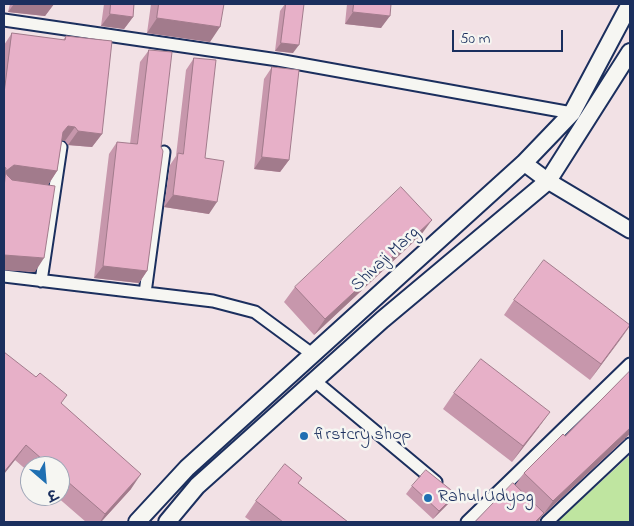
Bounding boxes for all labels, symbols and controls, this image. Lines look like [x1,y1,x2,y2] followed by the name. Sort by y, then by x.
[454,20,565,52] scale bar
[460,28,490,50] text: 50 m
[347,223,425,297] street label: Shivaji Marg
[314,425,411,447] place label: firstcry shop
[298,430,310,442] marker: firstcry shop
[20,456,70,506] north arrow
[43,482,61,505] text: उ
[438,487,533,509] place label: Rahul Udyog
[422,492,434,504] marker: Rahul Udyog

